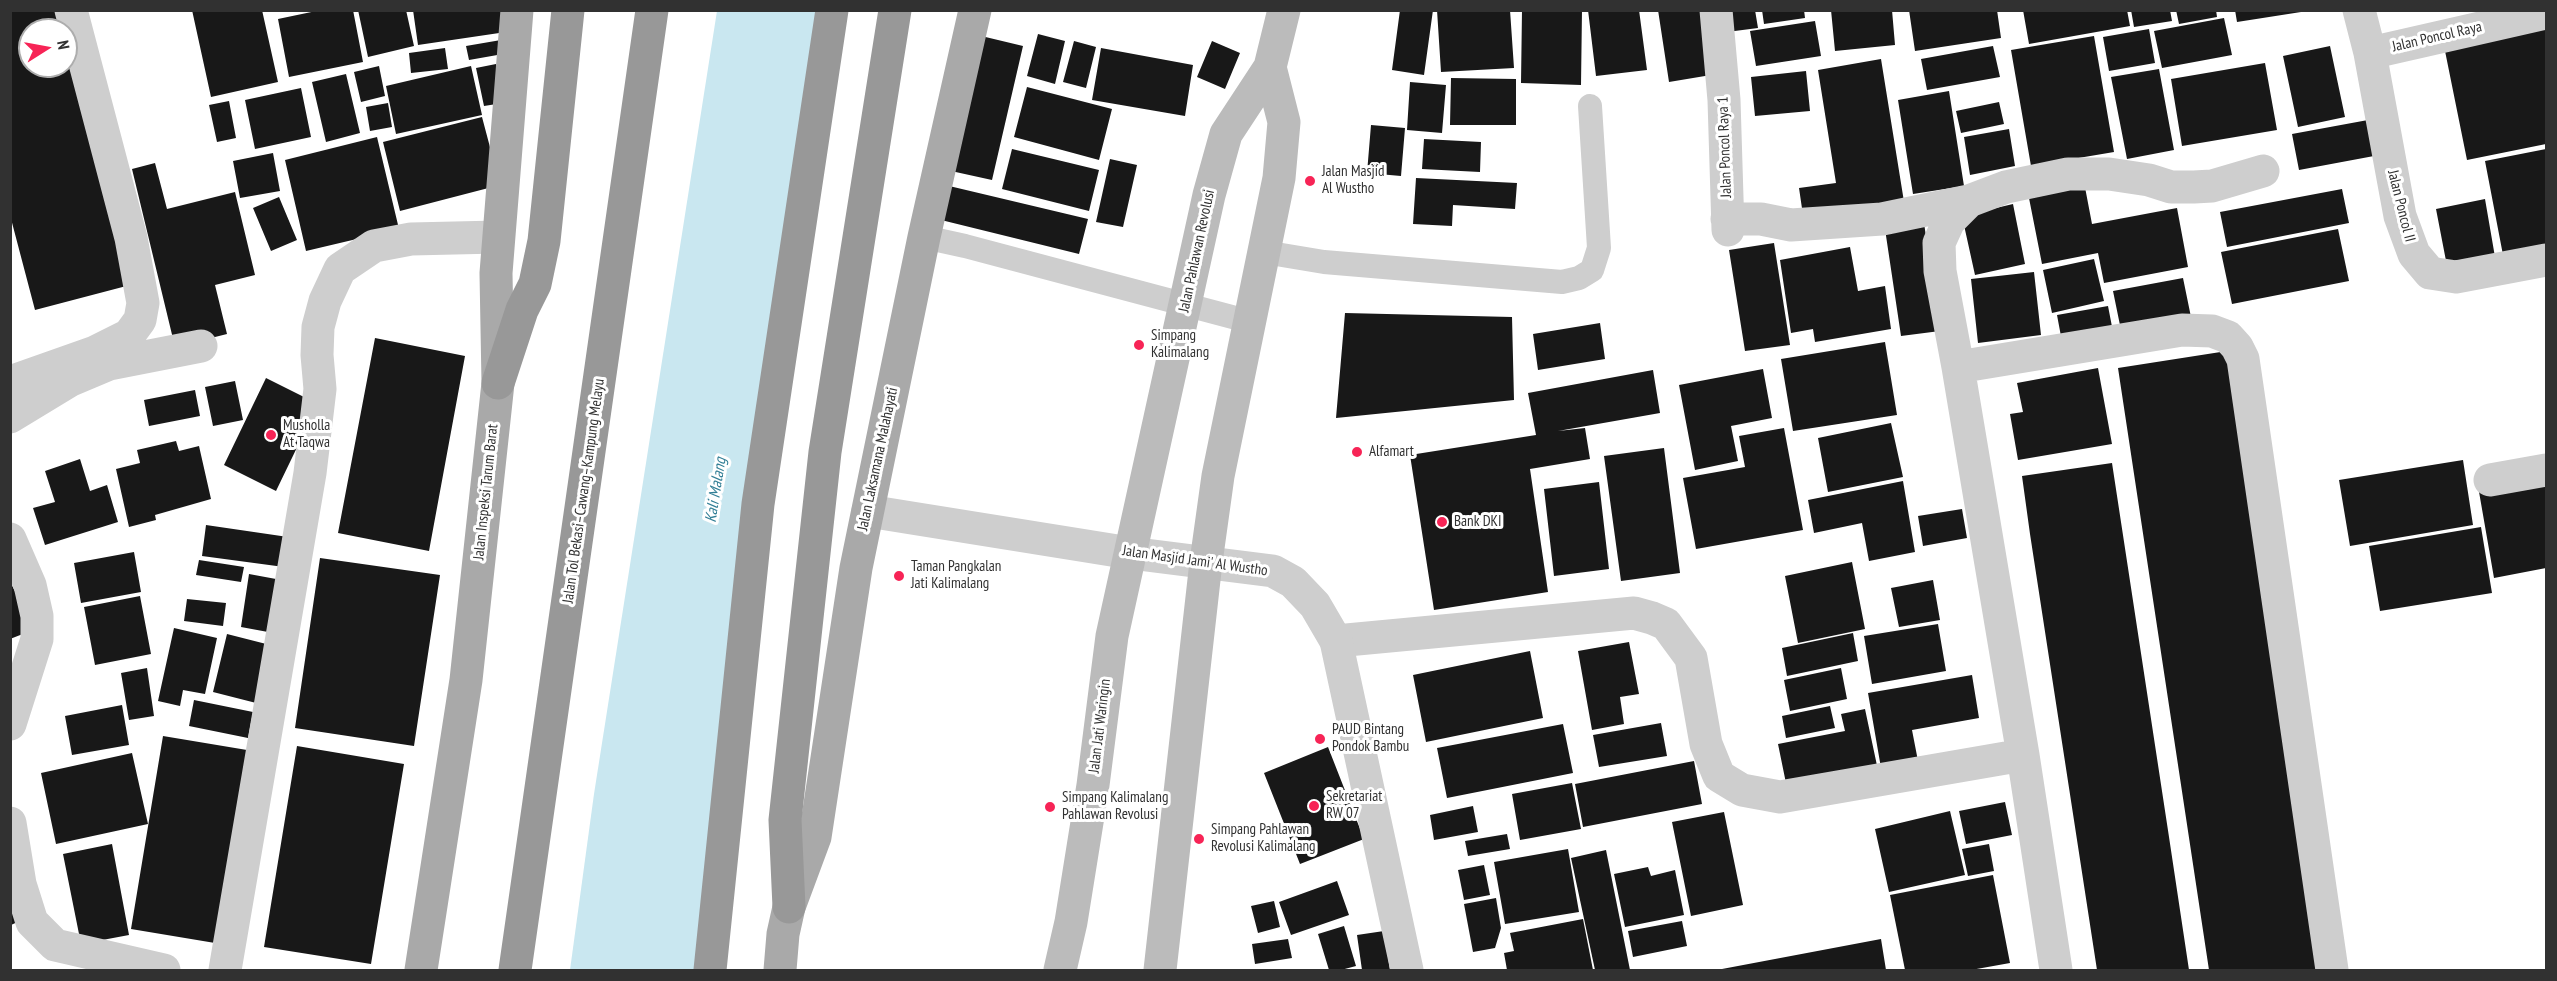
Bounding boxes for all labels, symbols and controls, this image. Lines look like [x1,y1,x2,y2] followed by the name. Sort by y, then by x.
[18,18,78,78] north arrow
[2390,18,2484,56] street label: Jalan Poncol Raya
[53,39,74,51] text: N
[1714,96,1736,198] street label: Jalan Poncol Raya 1
[1322,163,1384,198] place label: Jalan Masjid Al Wustho
[2383,168,2419,244] street label: Jalan Poncol II
[1303,174,1317,188] marker: Jalan Masjid Al Wustho
[1175,188,1219,314] street label: Jalan Pahlawan Revolusi
[1151,327,1209,362] place label: Simpang Kalimalang
[1132,338,1146,352] marker: Simpang Kalimalang
[559,378,609,604] street label: Jalan Tol Bekasi–Cawang–Kampung Melayu
[854,386,902,532] street label: Jalan Laksamana Malahayati
[283,417,330,452] place label: Musholla At Taqwa
[470,423,502,561] street label: Jalan Inspeksi Tarum Barat
[264,428,278,442] marker: Musholla At Taqwa
[1369,443,1414,461] place label: Alfamart
[1350,445,1364,459] marker: Alfamart
[701,456,731,524] water label: Kali Malang
[1454,513,1501,531] place label: Bank DKI
[1435,515,1449,529] marker: Bank DKI
[1121,542,1269,580] street label: Jalan Masjid Jami' Al Wustho
[911,558,1001,593] place label: Taman Pangkalan Jati Kalimalang
[892,569,906,583] marker: Taman Pangkalan Jati Kalimalang
[1085,678,1115,774] street label: Jalan Jati Waringin
[1332,721,1409,756] place label: PAUD Bintang Pondok Bambu
[1313,732,1327,746] marker: PAUD Bintang Pondok Bambu
[1326,788,1382,823] place label: Sekretariat RW 07
[1062,789,1168,824] place label: Simpang Kalimalang Pahlawan Revolusi
[1307,799,1321,813] marker: Sekretariat RW 07
[1043,800,1057,814] marker: Simpang Kalimalang Pahlawan Revolusi
[1211,821,1316,856] place label: Simpang Pahlawan Revolusi Kalimalang
[1192,832,1206,846] marker: Simpang Pahlawan Revolusi Kalimalang

